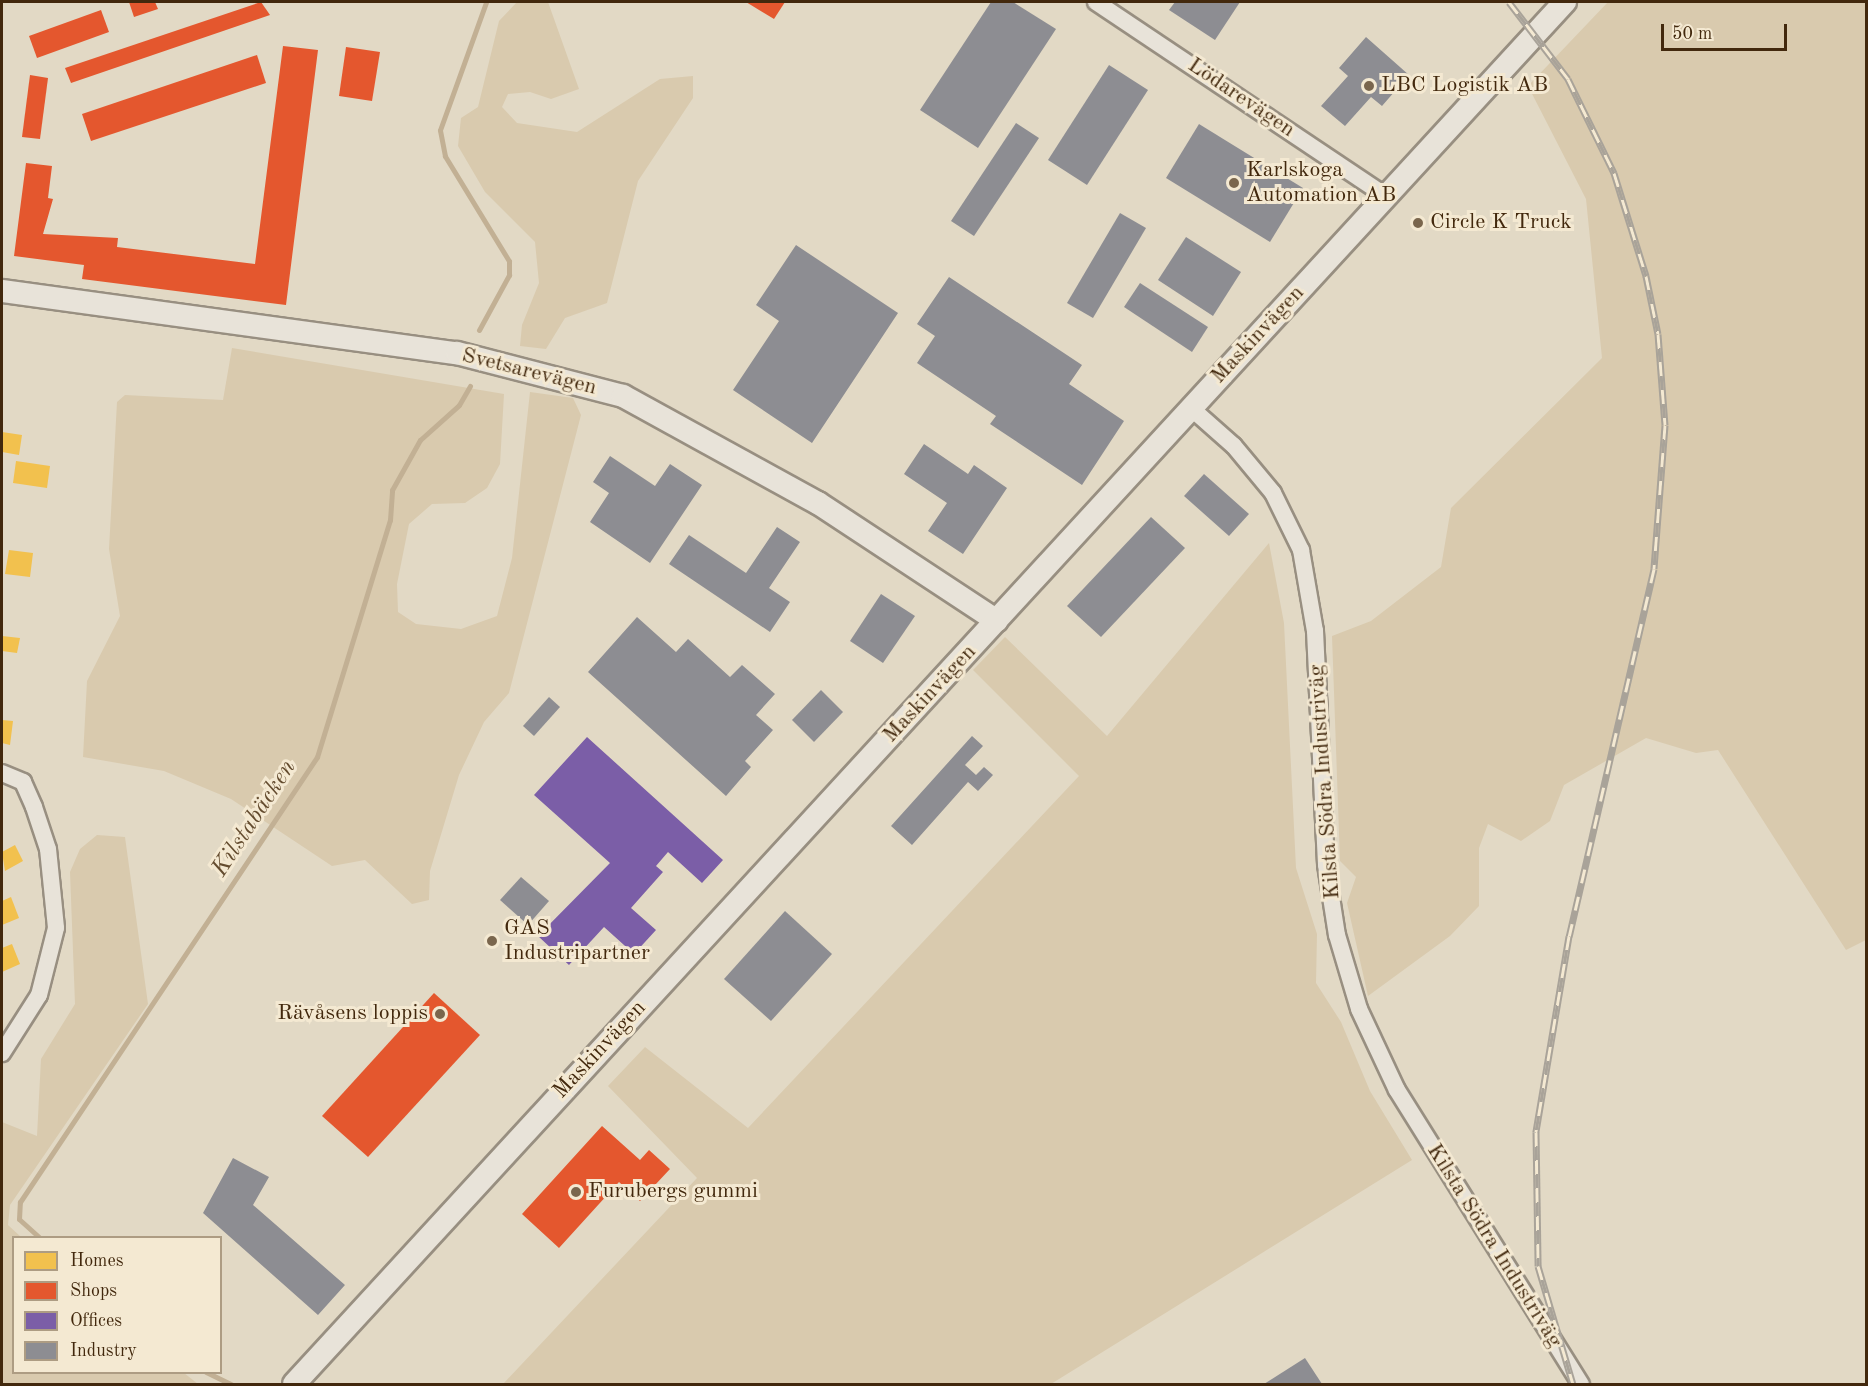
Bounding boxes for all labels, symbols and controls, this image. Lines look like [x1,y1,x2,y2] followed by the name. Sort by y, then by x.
[1664,12,1790,50] scale bar
[1672,25,1712,43] text: 50 m
[1182,53,1300,143] street label: Lödarevägen
[1381,73,1548,99] place label: LBC Logistik AB
[1362,79,1376,93] marker: LBC Logistik AB
[1246,157,1396,208] place label: Karlskoga Automation AB
[1227,176,1241,190] marker: Karlskoga Automation AB
[1430,210,1572,236] place label: Circle K Truck
[1411,216,1425,230] marker: Circle K Truck
[1206,280,1310,390] street label: Maskinvägen
[459,342,599,402] street label: Svetsarevägen
[878,639,982,749] street label: Maskinvägen
[1304,664,1346,900] street label: Kilsta Södra Industriväg
[207,755,303,883] water label: Kilstabäcken
[504,915,650,966] place label: GAS Industripartner
[485,934,499,948] marker: GAS Industripartner
[548,995,652,1105] street label: Maskinvägen
[277,1001,428,1027] place label: Rävåsens loppis
[433,1007,447,1021] marker: Rävåsens loppis
[1420,1139,1568,1353] street label: Kilsta Södra Industriväg
[588,1179,758,1205] place label: Furubergs gummi
[569,1185,583,1199] marker: Furubergs gummi
[12,1236,222,1374] legend
[70,1252,124,1270] text: Homes
[70,1282,117,1300] text: Shops
[70,1312,122,1330] text: Offices
[70,1342,137,1360] text: Industry

